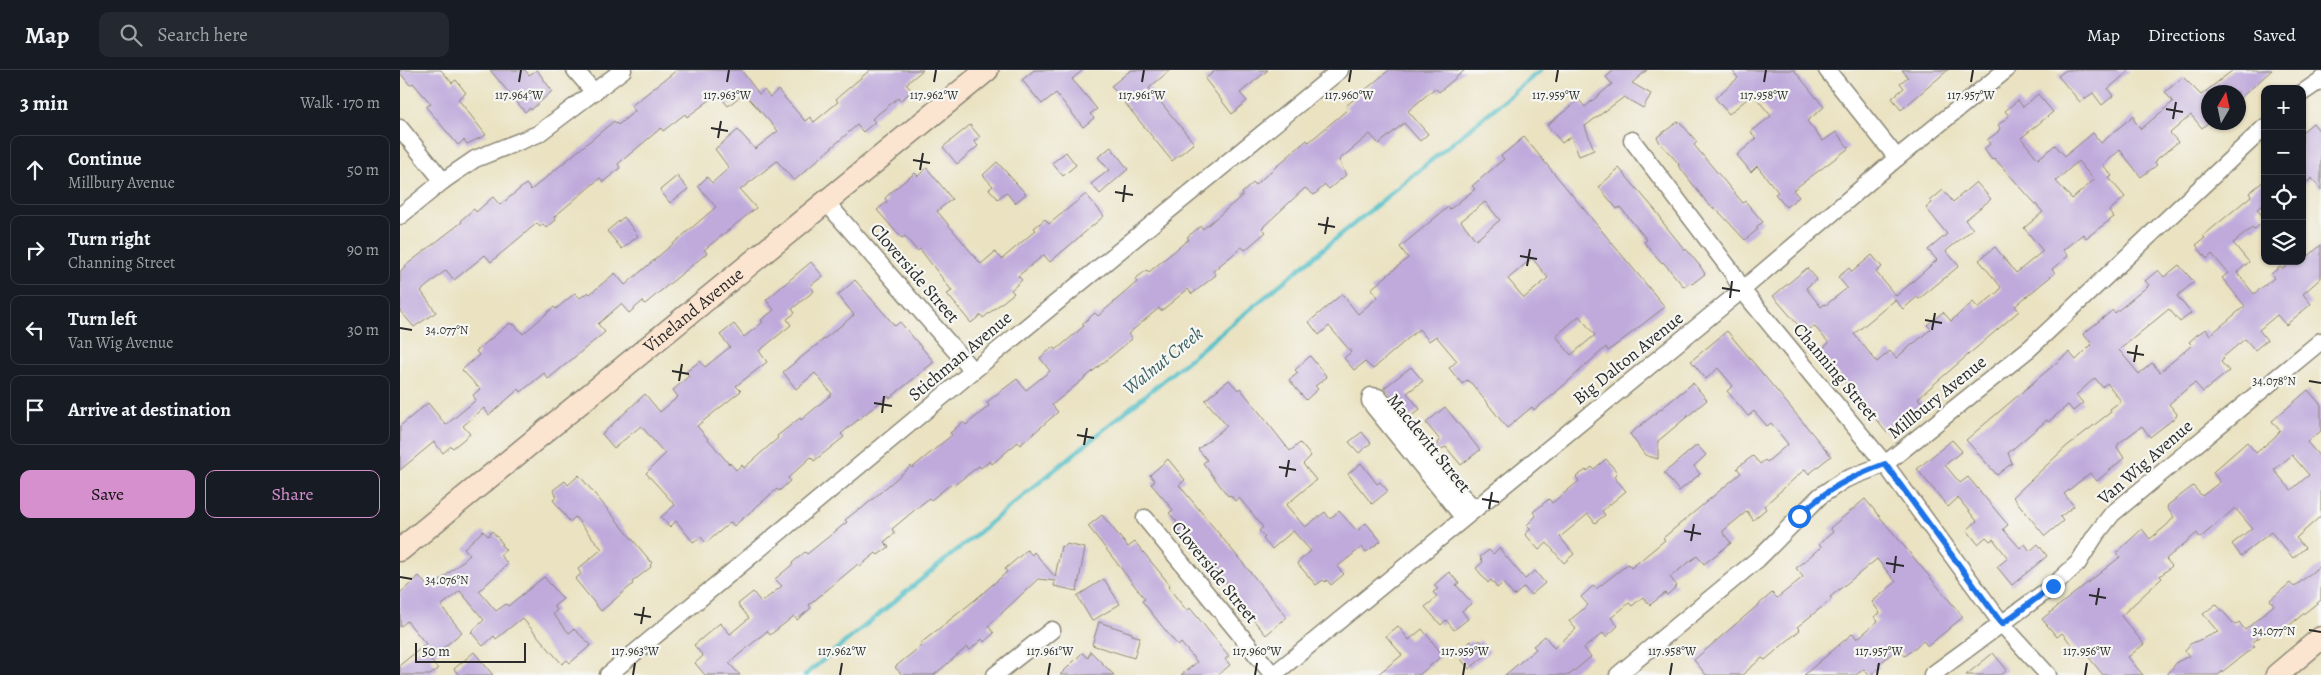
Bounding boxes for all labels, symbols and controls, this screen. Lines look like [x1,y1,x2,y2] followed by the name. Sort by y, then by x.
[99,12,449,57] search box
[25,19,69,51] text: Map
[117,21,145,49] icon: search
[157,22,248,48] text: Search here
[2087,23,2120,47] text: Map
[2148,23,2225,47] text: Directions
[2253,23,2296,47] text: Saved
[2201,85,2246,130] north arrow
[2261,85,2306,265] map controls
[2261,85,2306,130] button: +
[495,87,544,103] text: 117.964°W
[703,87,752,103] text: 117.963°W
[910,87,959,103] text: 117.962°W
[1119,87,1166,103] text: 117.961°W
[1324,87,1374,103] text: 117.960°W
[1532,87,1581,103] text: 117.959°W
[1740,87,1789,103] text: 117.958°W
[1947,87,1995,103] text: 117.957°W
[20,89,68,117] text: 3 min
[300,92,380,114] text: Walk · 170 m
[2261,130,2306,175] button: −
[68,146,142,172] text: Continue
[21,156,49,184] icon: ahead
[347,159,379,181] text: 50 m
[68,172,175,194] text: Millbury Avenue
[2261,175,2306,220] button: locate
[865,218,965,328] street label: Cloverside Street
[2261,220,2306,265] button: layers
[68,226,150,252] text: Turn right
[21,236,49,264] icon: right
[347,239,379,261] text: 90 m
[68,252,175,274] text: Channing Street
[637,262,749,359] street label: Vineland Avenue
[68,306,137,332] text: Turn left
[903,306,1017,406] street label: Stichman Avenue
[1568,306,1688,410] street label: Big Dalton Avenue
[21,316,49,344] icon: left
[1788,318,1884,426] street label: Channing Street
[347,319,379,341] text: 30 m
[1118,321,1208,401] water label: Walnut Creek
[426,322,469,338] text: 34.077°N
[68,332,174,354] text: Van Wig Avenue
[1883,350,1991,444] street label: Millbury Avenue
[2252,373,2296,389] text: 34.078°N
[1381,388,1477,498] street label: Macdevitt Street
[21,396,49,424] icon: arrive
[68,397,231,423] text: Arrive at destination
[2092,414,2198,511] street label: Van Wig Avenue
[20,470,195,518] button: Save
[205,470,380,518] button: Share
[1788,505,1811,528] route start
[1166,516,1264,628] street label: Cloverside Street
[425,572,469,588] text: 34.076°N
[2042,575,2065,598] route end
[2253,623,2296,639] text: 34.077°N
[415,640,526,663] scale bar
[422,642,450,661] text: 50 m
[611,643,660,659] text: 117.963°W
[818,643,867,659] text: 117.962°W
[1027,643,1074,659] text: 117.961°W
[1232,643,1282,659] text: 117.960°W
[1441,643,1490,659] text: 117.959°W
[1648,643,1697,659] text: 117.958°W
[1855,643,1903,659] text: 117.957°W
[2063,643,2112,659] text: 117.956°W

